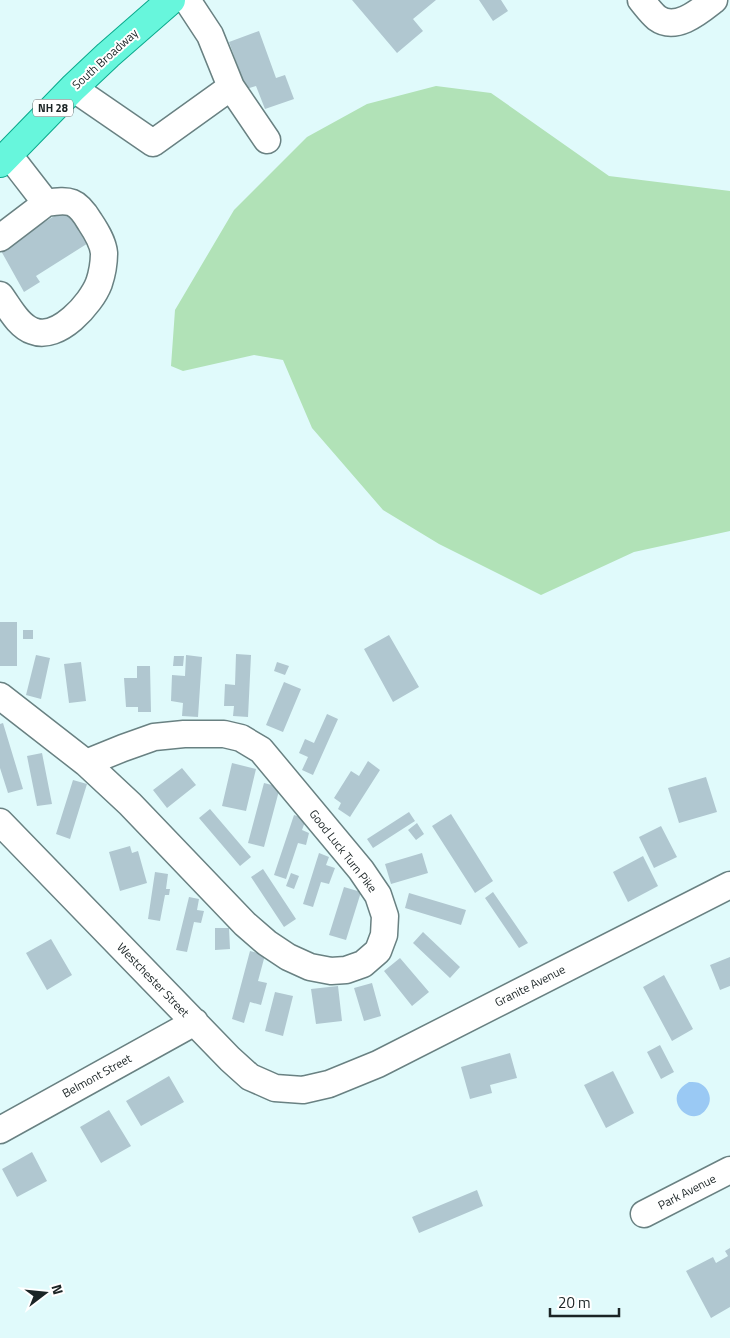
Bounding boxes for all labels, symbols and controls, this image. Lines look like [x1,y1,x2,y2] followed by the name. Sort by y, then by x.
[67,24,142,94] street label: South Broadway
[33,100,73,116] road number: NH 28
[305,805,382,896] street label: Good Luck Turn Pike
[113,938,195,1022] street label: Westchester Street
[491,960,568,1012] street label: Granite Avenue
[59,1048,136,1102] street label: Belmont Street
[654,1169,719,1214] street label: Park Avenue
[20,1268,70,1318] north arrow
[47,1282,69,1297] text: N
[550,1286,619,1318] scale bar
[558,1291,591,1314] text: 20 m

